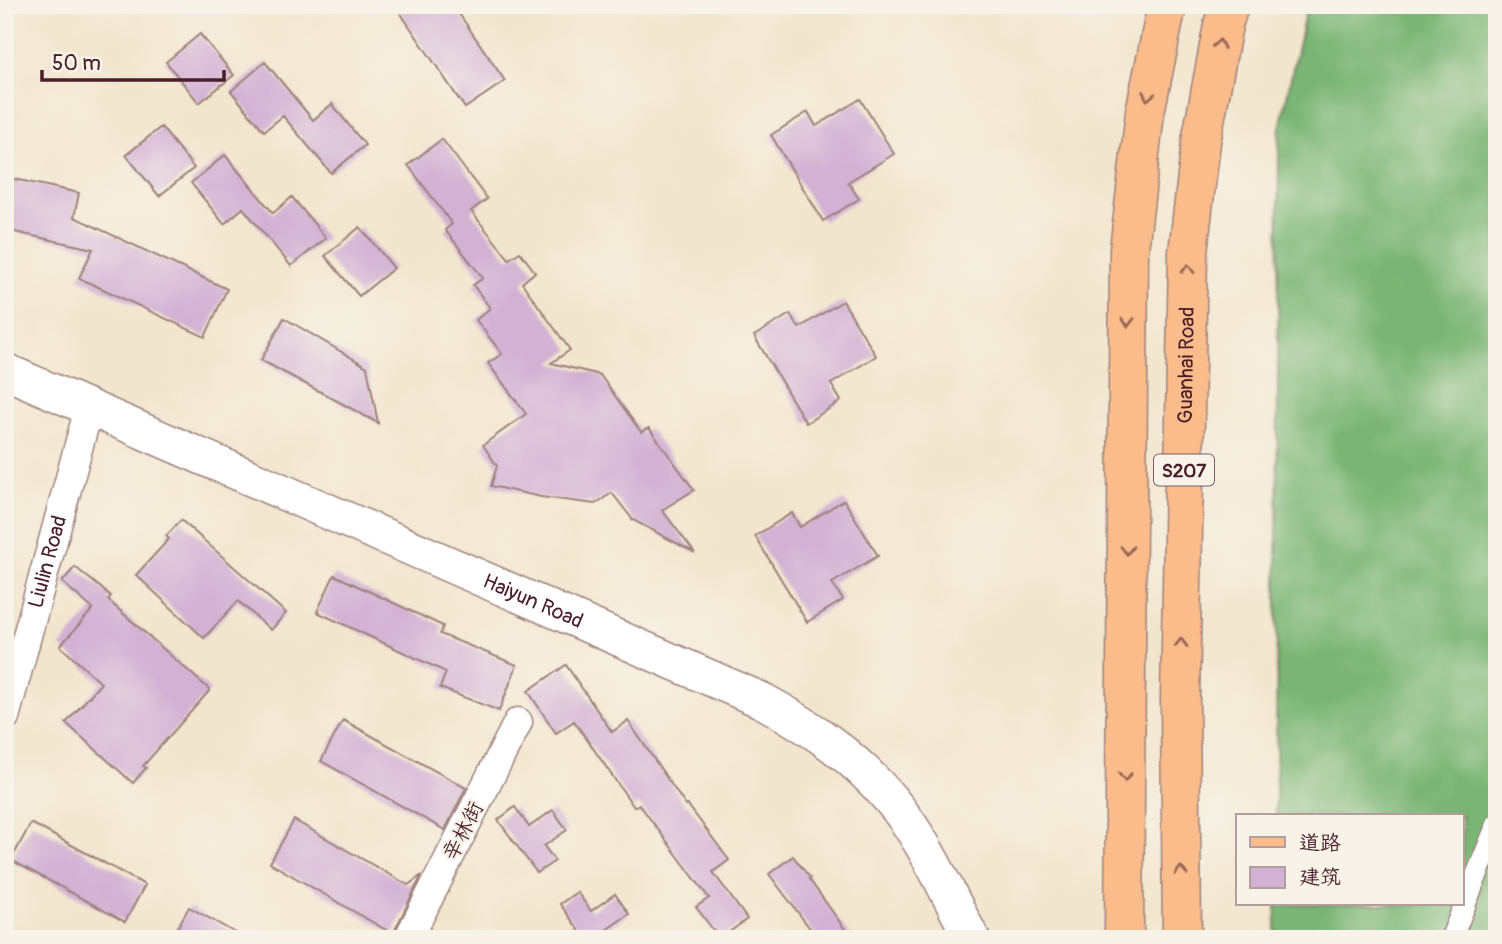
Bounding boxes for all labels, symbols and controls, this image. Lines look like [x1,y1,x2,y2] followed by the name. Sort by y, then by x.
[42,38,224,82] scale bar
[1211,38,1226,49] one-way arrow
[52,50,101,77] text: 50 m
[1142,90,1157,102] one-way arrow
[1180,263,1196,273] one-way arrow
[1172,306,1201,424] street label: Guanhai Road
[1120,318,1136,328] one-way arrow
[1154,454,1214,485] road number: S207
[22,513,73,611] street label: Liulin Road
[1119,545,1135,556] one-way arrow
[479,568,587,635] street label: Haiyun Road
[1173,637,1189,648] one-way arrow
[1118,772,1133,783] one-way arrow
[437,797,490,865] street label: 辛林街
[1236,814,1464,906] legend
[1299,830,1341,857] text: 道路
[1299,864,1341,891] text: 建筑
[1173,865,1189,875] one-way arrow

